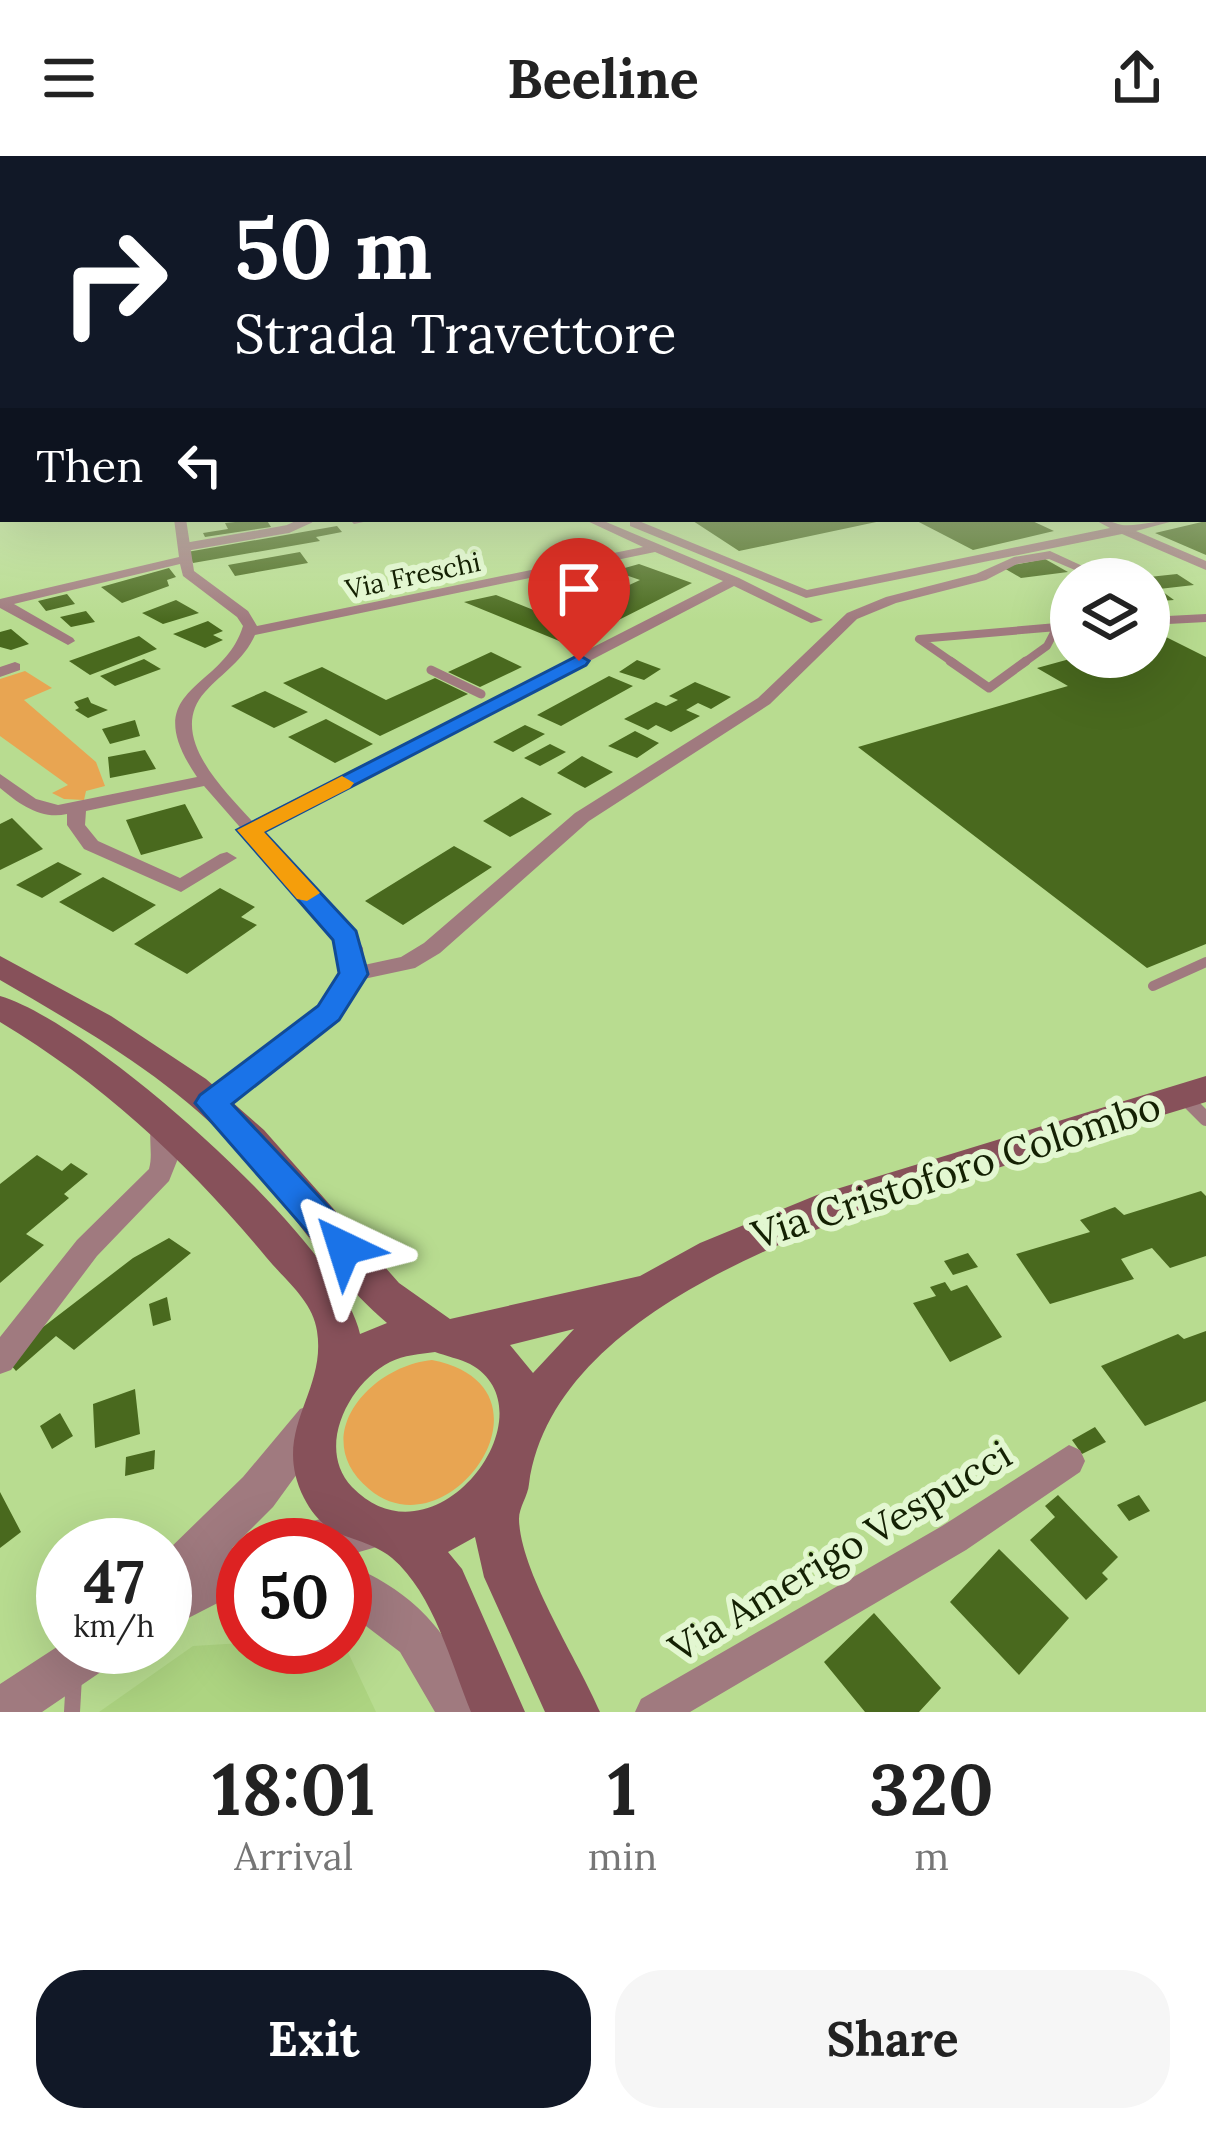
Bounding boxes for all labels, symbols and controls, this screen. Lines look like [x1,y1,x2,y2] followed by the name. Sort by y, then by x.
[507,44,699,113] text: Beeline
[36,45,102,111] icon: menu
[1104,45,1170,111] icon: share
[234,194,432,302] text: 50 m
[36,204,192,360] icon: right
[234,299,677,368] text: Strada Travettore
[167,432,233,498] icon: left
[36,437,143,494] text: Then
[528,538,630,661] pin
[341,544,483,606] street label: Via Freschi
[546,556,612,622] icon: arrive
[1050,558,1170,678] map controls
[1050,558,1170,678] button: layers
[745,1080,1167,1260] street label: Via Cristoforo Colombo
[281,1185,407,1311] position arrow
[659,1429,1020,1674] street label: Via Amerigo Vespucci
[216,1518,372,1674] speed limit sign: 50
[84,1543,144,1619] text: 47
[73,1607,155,1645] text: km/h
[212,1743,376,1835] text: 18:01
[608,1743,637,1835] text: 1
[869,1743,994,1835] text: 320
[234,1831,353,1881] text: Arrival
[588,1831,657,1881] text: min
[914,1831,949,1881] text: m
[36,1970,591,2108] button: Exit
[615,1970,1170,2108] button: Share

